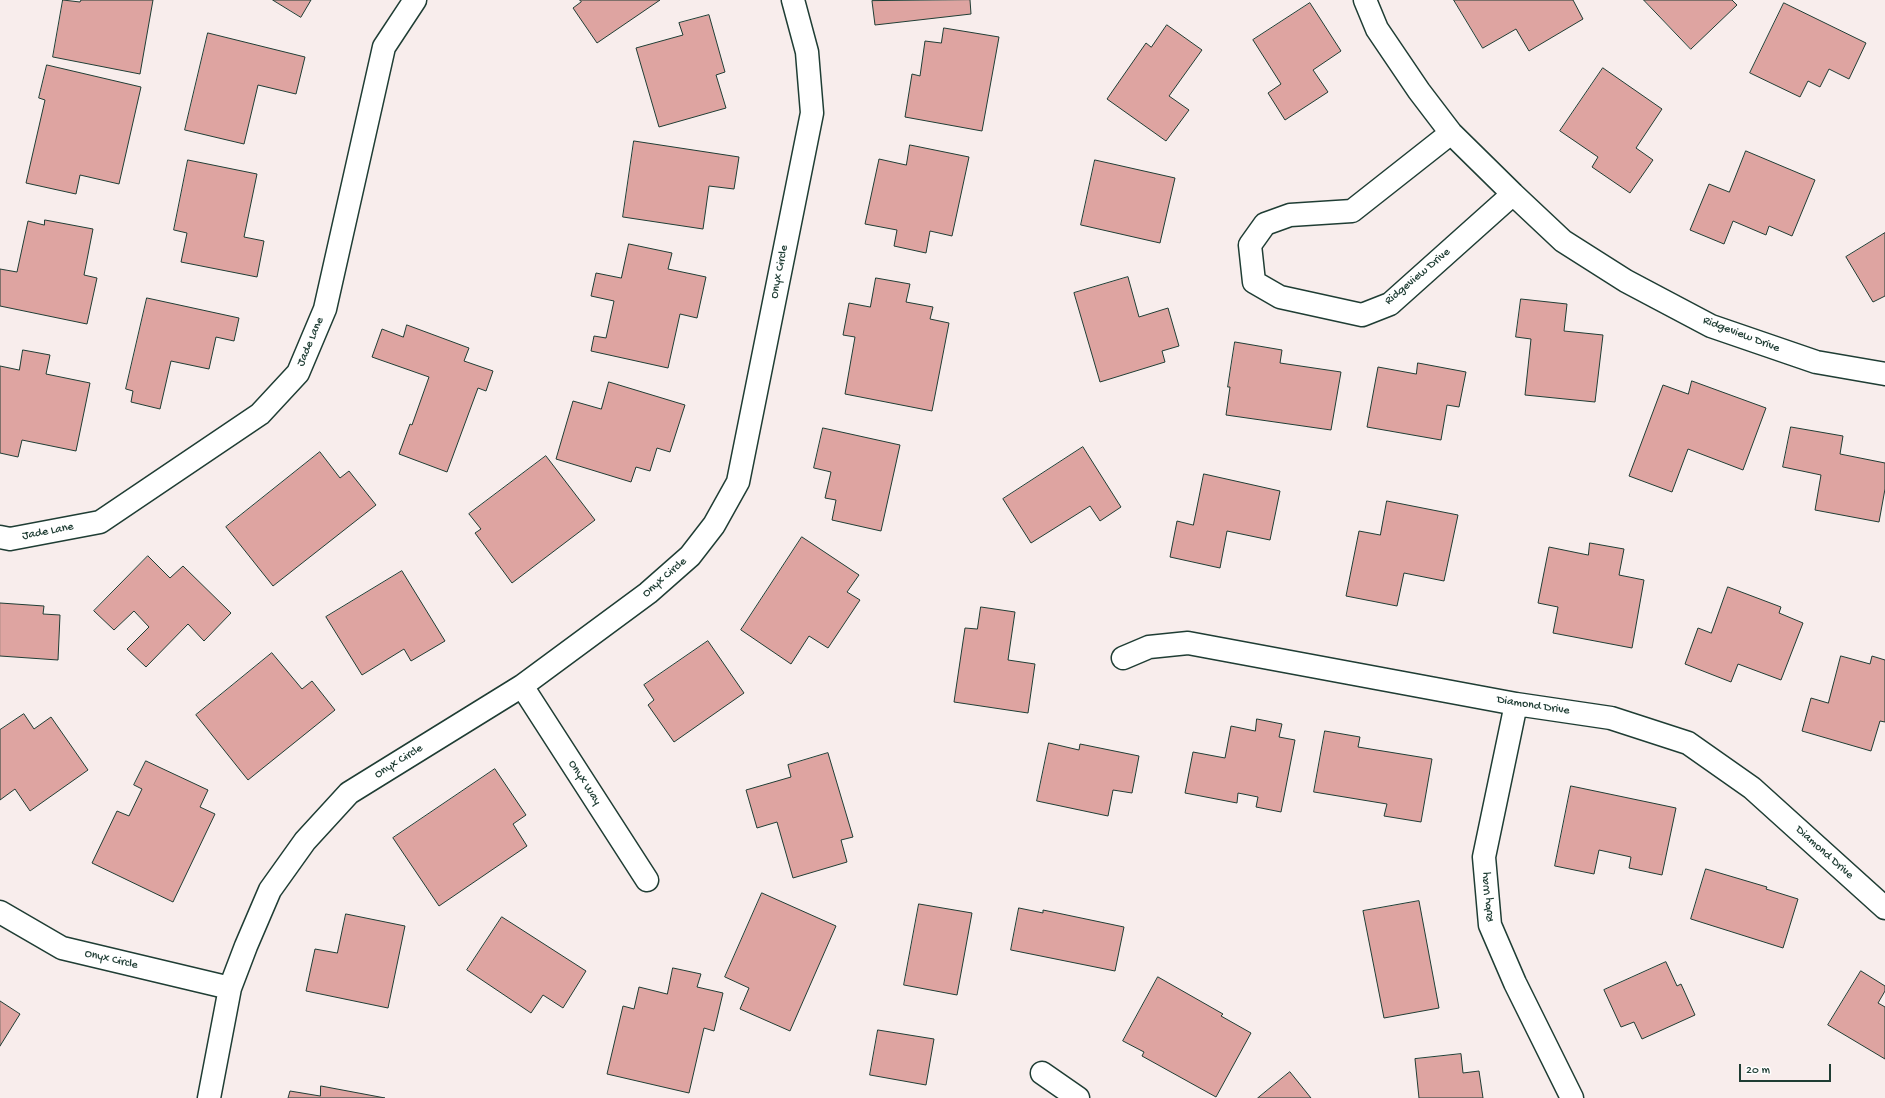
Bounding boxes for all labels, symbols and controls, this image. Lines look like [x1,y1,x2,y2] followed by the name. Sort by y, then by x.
[768,244,792,300] street label: Onyx Circle
[1382,245,1454,309] street label: Ridgeview Drive
[1700,314,1782,356] street label: Ridgeview Drive
[294,315,328,369] street label: Jade Lane
[21,520,75,544] street label: Jade Lane
[640,555,690,601] street label: Onyx Circle
[1496,693,1570,719] street label: Diamond Drive
[372,742,426,782] street label: Onyx Circle
[564,758,604,808] street label: Onyx Way
[1792,823,1856,883] street label: Diamond Drive
[1478,871,1498,923] street label: Ruby Way
[83,947,139,973] street label: Onyx Circle
[1741,1056,1833,1082] scale bar
[1746,1064,1770,1078] text: 20 m

